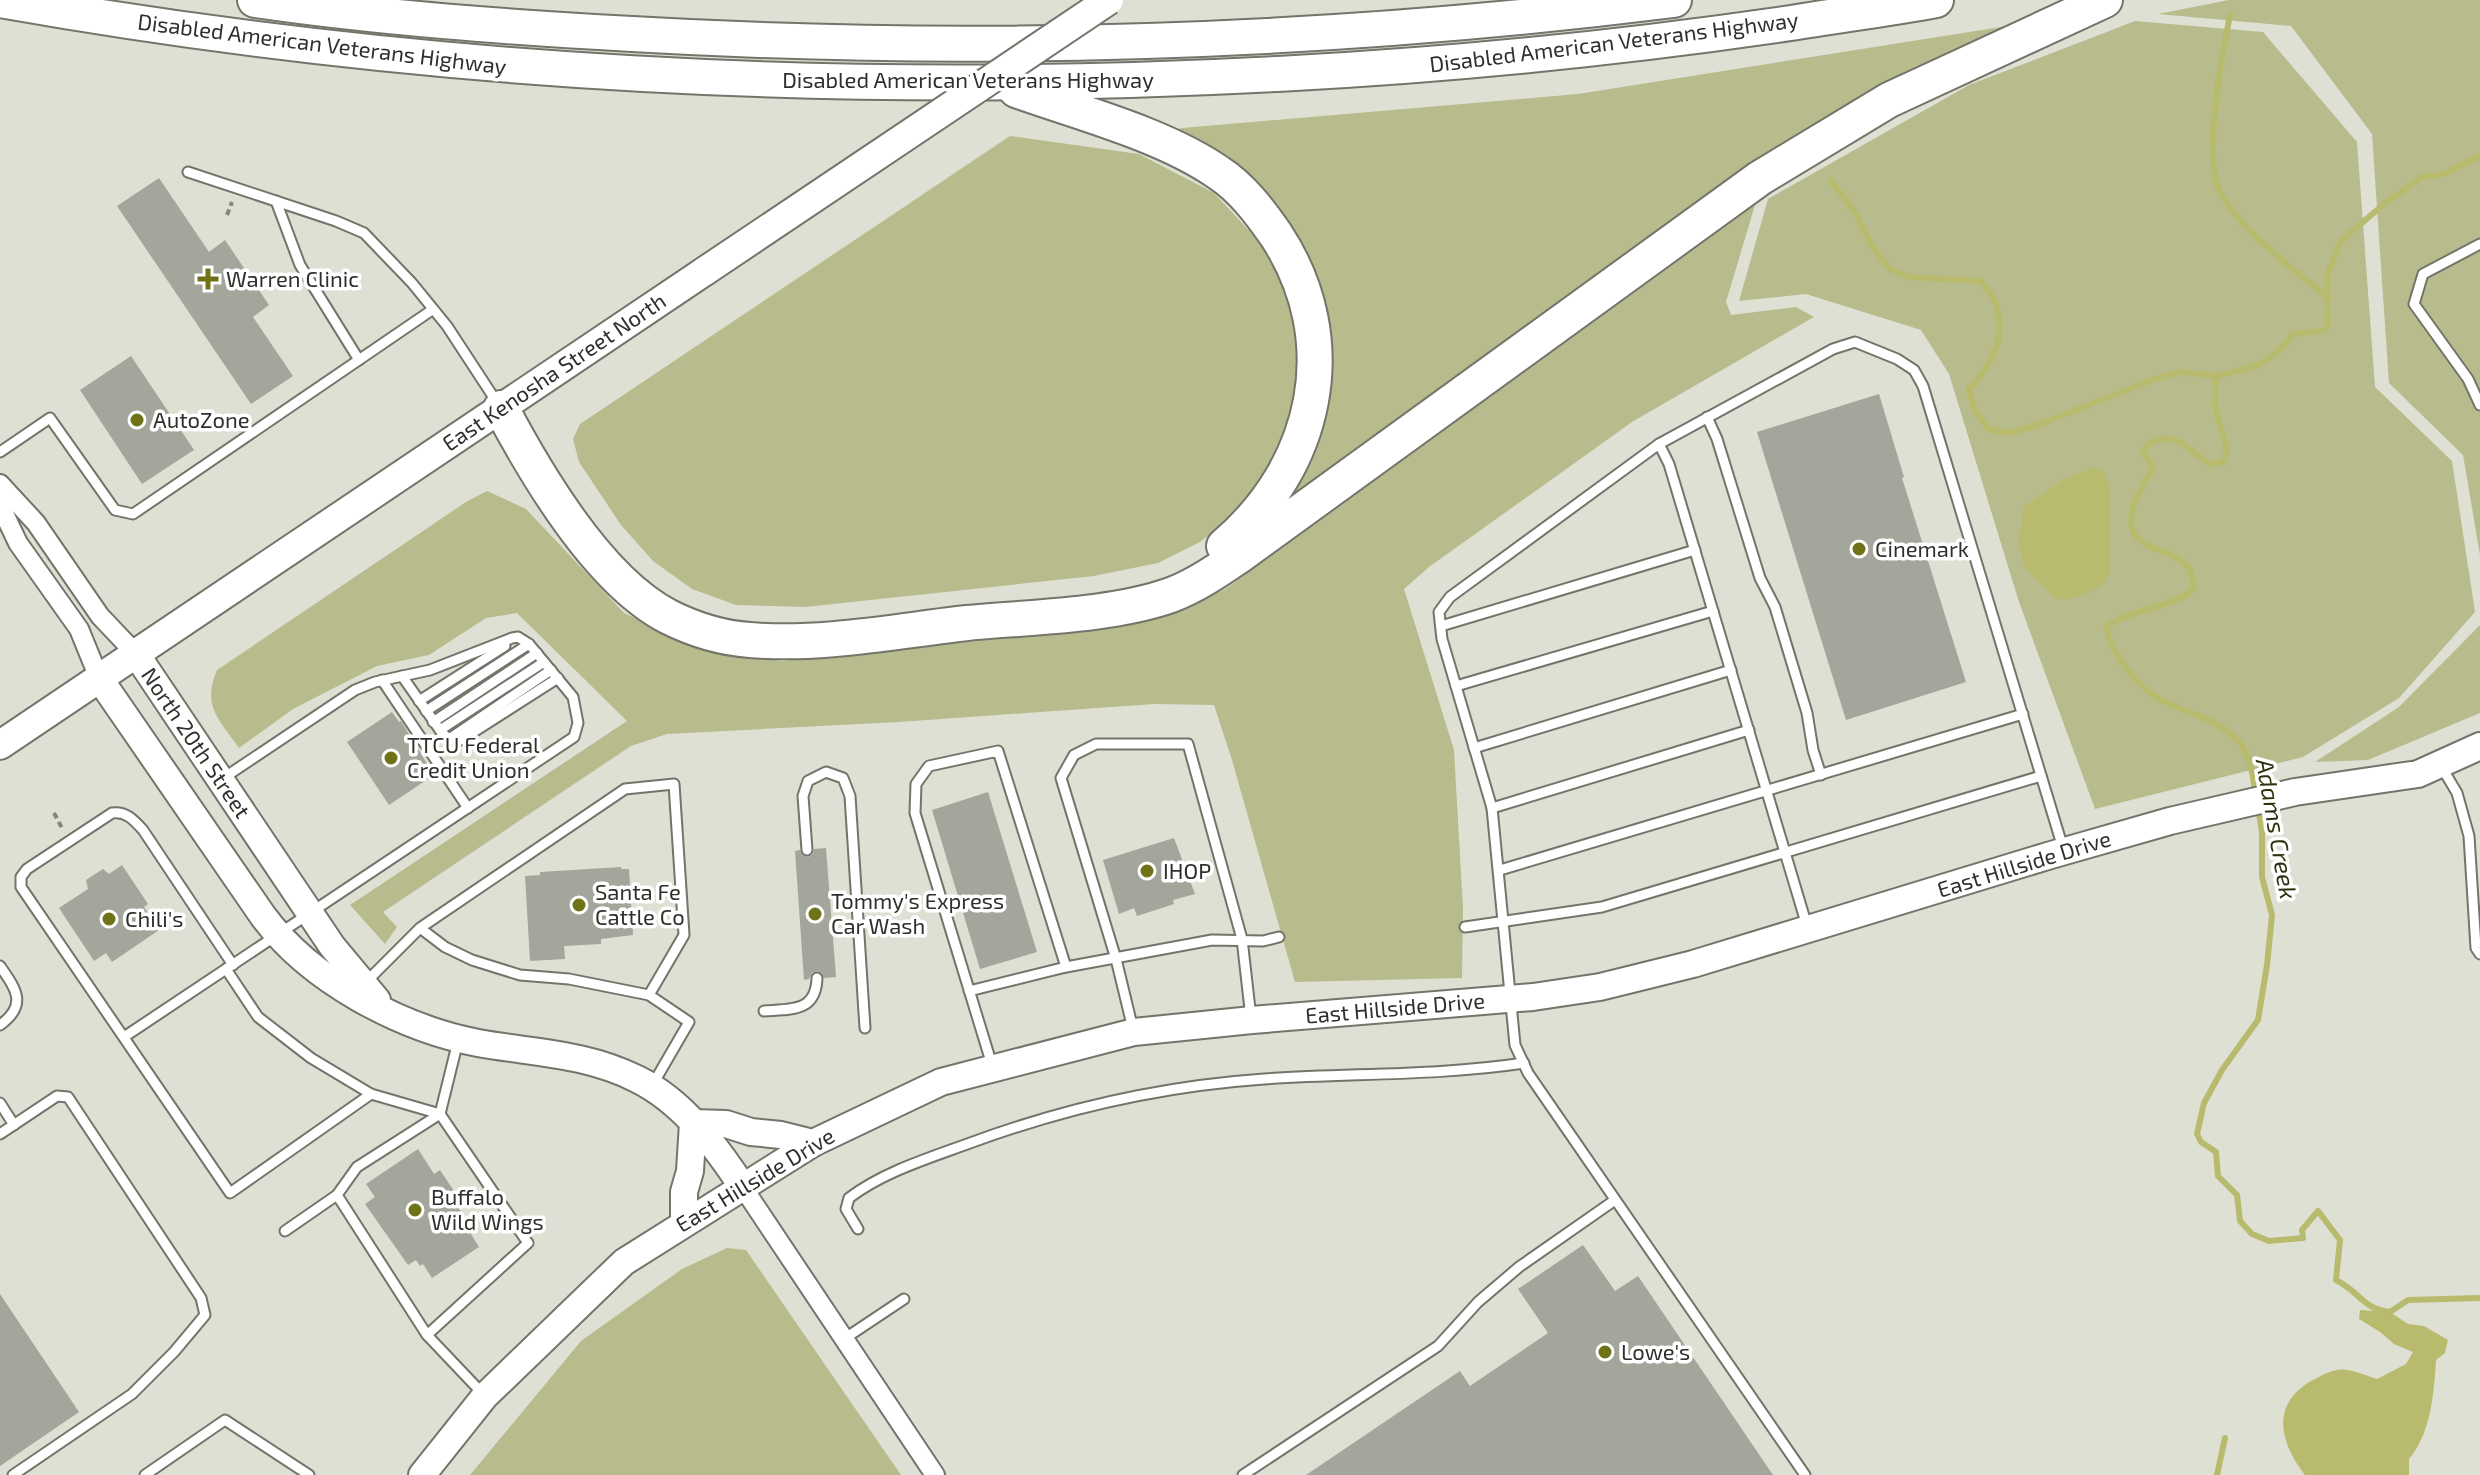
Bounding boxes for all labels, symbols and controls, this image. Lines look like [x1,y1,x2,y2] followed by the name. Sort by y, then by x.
[1428,5,1800,77] street label: Disabled American Veterans Highway
[136,7,508,79] street label: Disabled American Veterans Highway
[782,66,1154,92] street label: Disabled American Veterans Highway
[226,265,359,291] place label: Warren Clinic
[197,268,219,290] marker: Warren Clinic
[437,287,670,456] street label: East Kenosha Street North
[153,406,250,432] place label: AutoZone
[128,411,146,429] marker: AutoZone
[1875,535,1969,561] place label: Cinemark
[1850,540,1868,558] marker: Cinemark
[137,662,257,823] street label: North 20th Street
[407,731,540,782] place label: TTCU Federal Credit Union
[382,749,400,767] marker: TTCU Federal Credit Union
[2251,755,2304,901] water label: Adams Creek
[1934,824,2114,902] street label: East Hillside Drive
[1163,857,1211,883] place label: IHOP
[1138,862,1156,880] marker: IHOP
[595,878,685,929] place label: Santa Fe Cattle Co
[831,887,1004,938] place label: Tommy's Express Car Wash
[570,896,588,914] marker: Santa Fe Cattle Co
[125,905,184,931] place label: Chili's
[806,905,824,923] marker: Tommy's Express Car Wash
[100,910,118,928] marker: Chili's
[1304,986,1486,1028] street label: East Hillside Drive
[671,1122,838,1237] street label: East Hillside Drive
[431,1183,544,1234] place label: Buffalo Wild Wings
[406,1201,424,1219] marker: Buffalo Wild Wings
[1621,1338,1690,1364] place label: Lowe's
[1596,1343,1614,1361] marker: Lowe's

